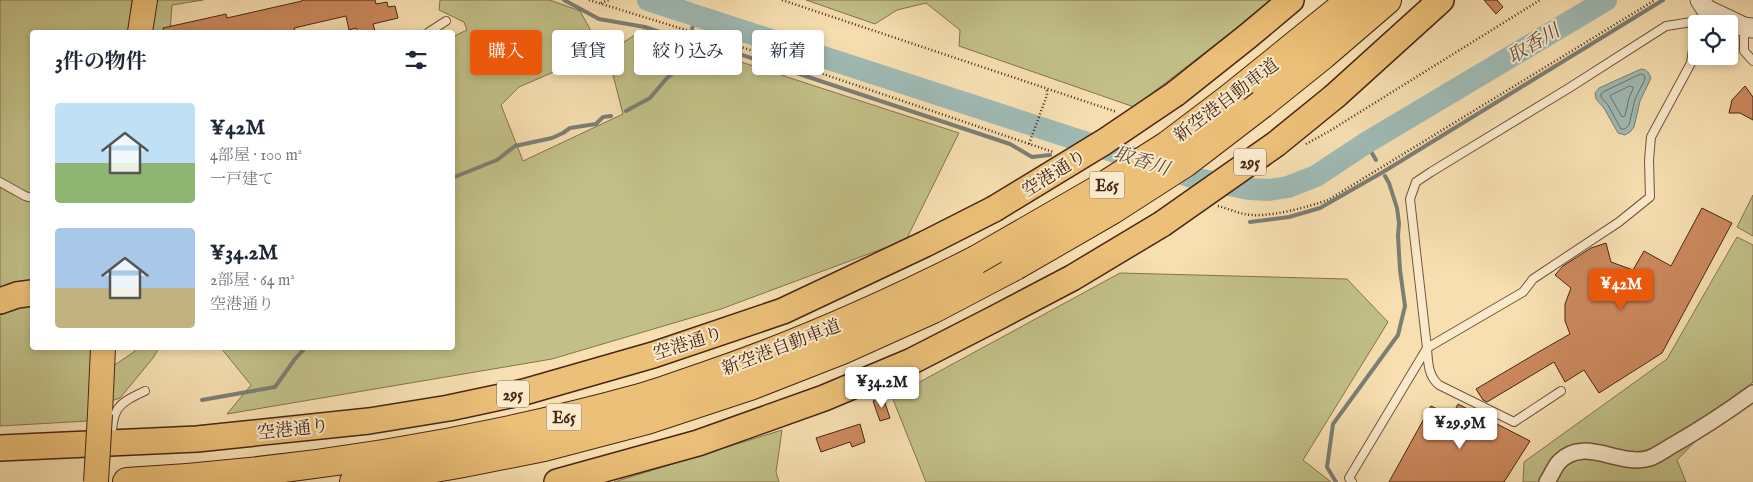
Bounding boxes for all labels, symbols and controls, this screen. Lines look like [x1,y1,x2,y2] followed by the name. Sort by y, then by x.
[1688,15,1738,65] map controls
[1688,15,1738,65] button: locate
[1503,19,1566,70] water label: 取香川
[470,30,542,75] chip: 購入
[552,30,624,75] chip: 賃貸
[634,30,742,75] chip: 絞り込み
[752,30,824,75] chip: 新着
[402,46,430,74] icon: filters
[55,49,147,76] text: 3件の物件
[1170,54,1284,148] street label: 新空港自動車道
[210,115,265,142] text: ¥42M
[95,123,155,183] icon: home
[1111,142,1174,183] water label: 取香川
[1018,145,1091,203] street label: 空港通り
[210,146,302,166] text: 4部屋 · 100 m²
[1234,148,1266,176] road number: 295
[210,170,274,190] text: 一戸建て
[1090,172,1124,198] road number: E65
[210,240,278,267] text: ¥34.2M
[95,248,155,308] icon: home
[1591,268,1651,311] pin: ¥42M
[210,271,295,291] text: 2部屋 · 64 m²
[1600,275,1642,295] text: ¥42M
[210,295,274,315] text: 空港通り
[719,315,844,382] street label: 新空港自動車道
[651,322,726,366] street label: 空港通り
[841,366,923,409] pin: ¥34.2M
[856,373,908,393] text: ¥34.2M
[497,380,529,408] road number: 295
[546,404,582,431] road number: E65
[1419,408,1501,450] pin: ¥29.9M
[1434,414,1486,434] text: ¥29.9M
[256,415,330,446] street label: 空港通り

